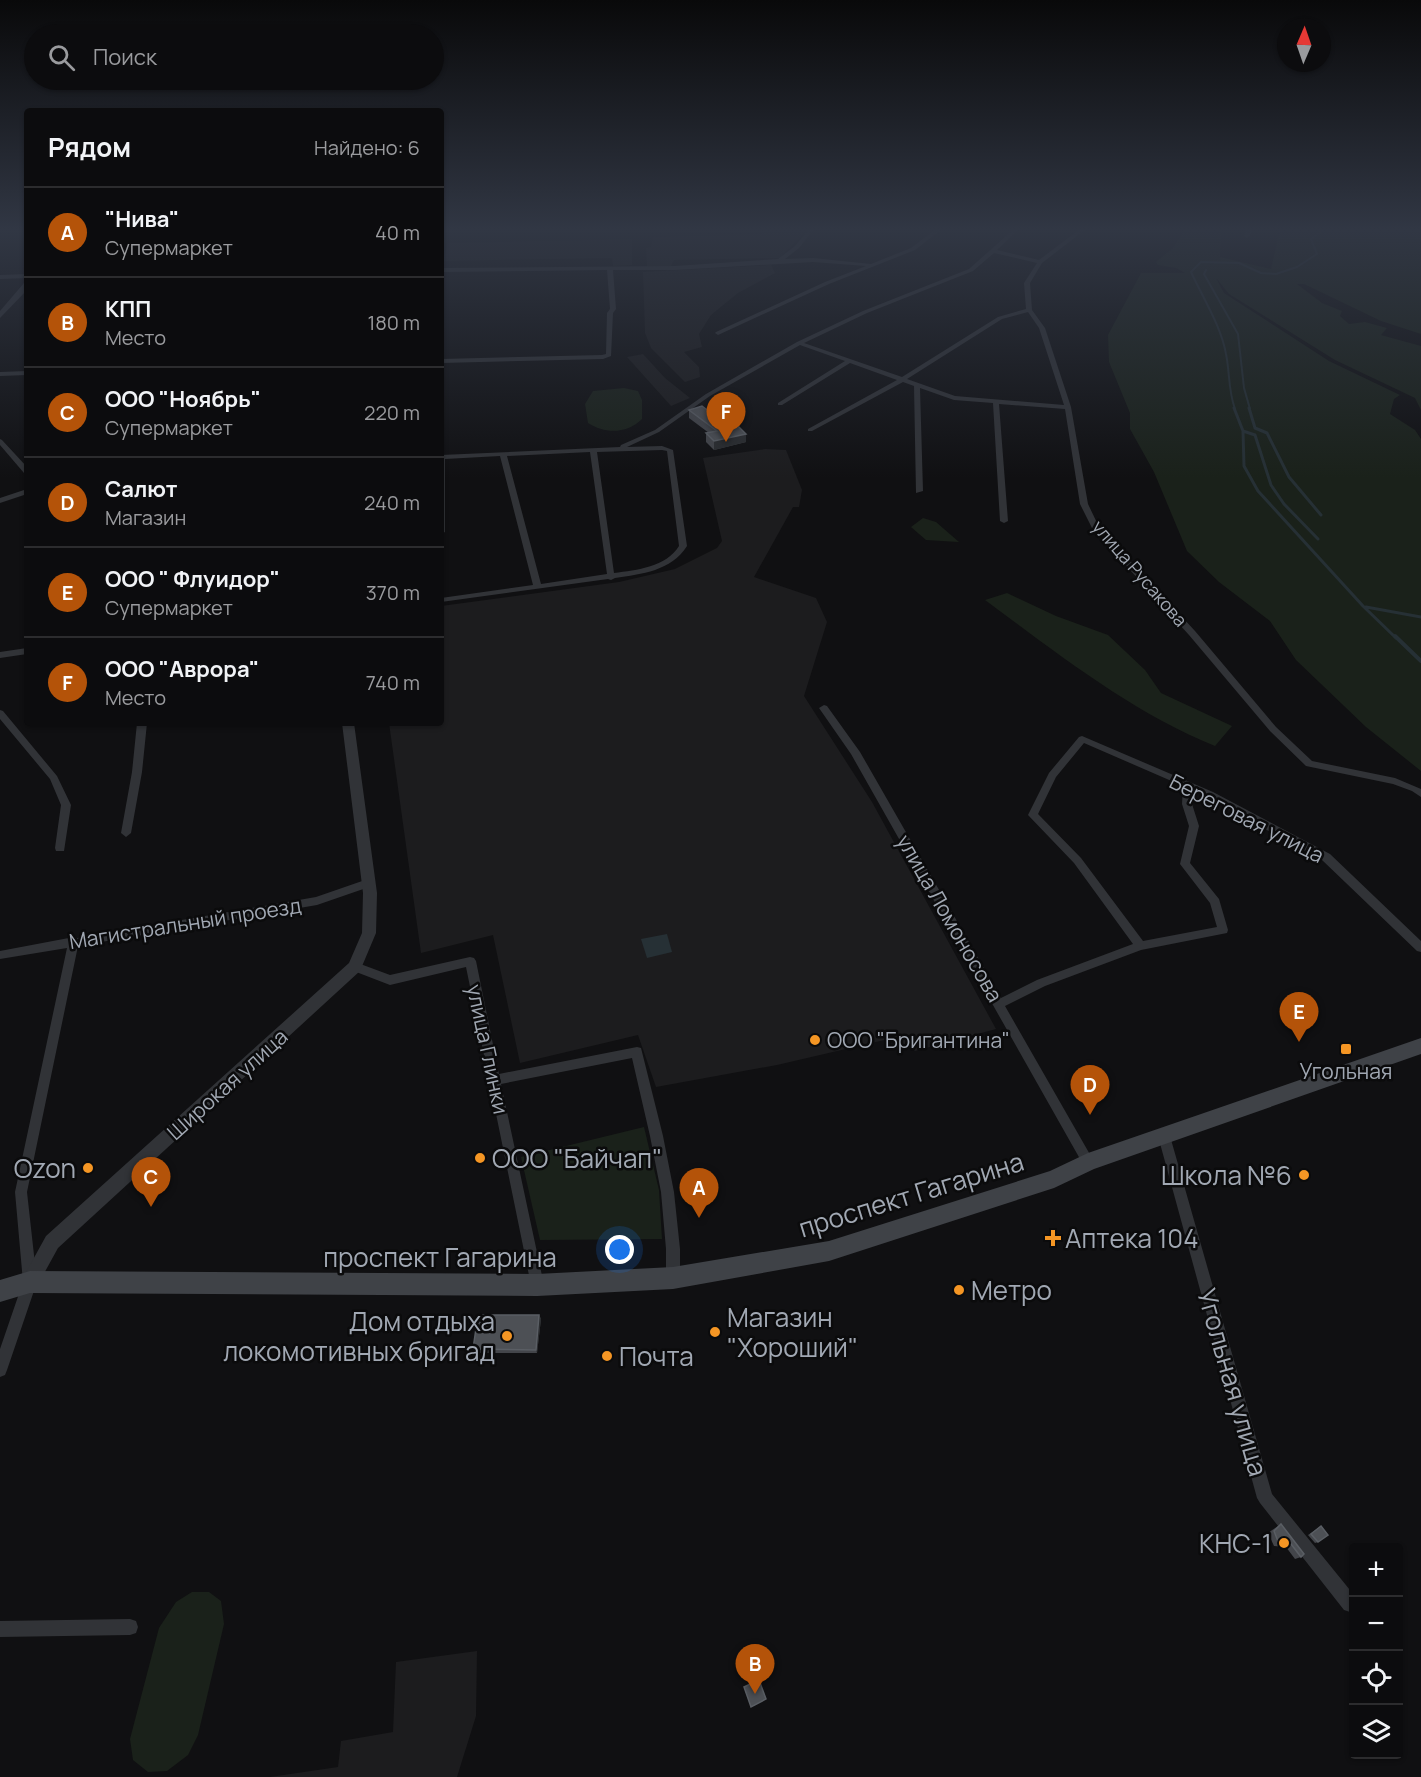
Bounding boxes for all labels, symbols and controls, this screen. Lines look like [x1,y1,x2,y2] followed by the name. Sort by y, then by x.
[1277,18,1331,72] north arrow
[24,24,444,90] search box
[45,41,78,74] icon: search
[93,42,157,72] text: Поиск
[48,129,131,165] text: Рядом
[314,134,420,161] text: Найдено: 6
[105,204,179,234] text: "Нива"
[61,219,74,246] text: A
[375,219,420,246] text: 40 m
[105,234,233,261] text: Супермаркет
[105,294,151,324] text: КПП
[61,309,74,336] text: B
[367,309,420,336] text: 180 m
[105,324,166,351] text: Место
[105,384,261,414] text: ООО "Ноябрь"
[706,392,746,442] pin: F
[60,399,75,426] text: C
[364,399,420,426] text: 220 m
[105,414,233,441] text: Супермаркет
[105,474,177,504] text: Салют
[60,489,75,516] text: D
[364,489,420,516] text: 240 m
[105,504,186,531] text: Магазин
[1087,515,1193,631] street label: улица Русакова
[105,564,280,594] text: ООО " Флуидор"
[62,579,73,606] text: E
[366,579,420,606] text: 370 m
[105,594,233,621] text: Супермаркет
[105,654,259,684] text: ООО "Аврора"
[62,669,73,696] text: F
[366,669,420,696] text: 740 m
[105,684,166,711] text: Место
[1165,767,1329,869] street label: Береговая улица
[891,829,1009,1007] street label: улица Ломоносова
[67,891,303,955] street label: Магистральный проезд
[461,982,515,1116] street label: улица Глинки
[1280,992,1318,1042] pin: E
[161,1022,293,1146] street label: Широкая улица
[827,1026,1010,1054] place label: ООО "Бригантина"
[808,1033,822,1047] marker: ООО "Бригантина"
[1339,1042,1353,1056] marker: Угольная
[1300,1057,1392,1085] place label: Угольная
[1070,1066,1110,1115] pin: D
[492,1140,662,1176] place label: ООО "Байчап"
[794,1143,1028,1245] street label: проспект Гагарина
[14,1150,76,1186] place label: Ozon
[473,1151,487,1165] marker: ООО "Байчап"
[1161,1157,1292,1193] place label: Школа №6
[132,1158,170,1207] pin: C
[81,1161,95,1175] marker: Ozon
[680,1168,718,1218] pin: A
[1297,1168,1311,1182] marker: Школа №6
[1065,1220,1199,1256] place label: Аптека 104
[1046,1231,1060,1245] marker: Аптека 104
[605,1235,634,1264] your location
[323,1239,557,1275] street label: проспект Гагарина
[971,1272,1052,1308] place label: Метро
[952,1283,966,1297] marker: Метро
[1189,1284,1277,1480] street label: Угольная улица
[727,1299,858,1365] place label: Магазин "Хороший"
[223,1303,495,1369] place label: Дом отдыха локомотивных бригад
[708,1325,722,1339] marker: Магазин "Хороший"
[500,1329,514,1343] marker: Дом отдыха локомотивных бригад
[619,1338,694,1374] place label: Почта
[600,1349,614,1363] marker: Почта
[1199,1525,1272,1561] place label: КНС-1
[1277,1536,1291,1550] marker: КНС-1
[1349,1543,1403,1759] map controls
[1349,1543,1403,1597] button: +
[1349,1597,1403,1651] button: −
[736,1644,774,1694] pin: B
[1349,1651,1403,1705] button: locate
[1349,1705,1403,1759] button: layers

